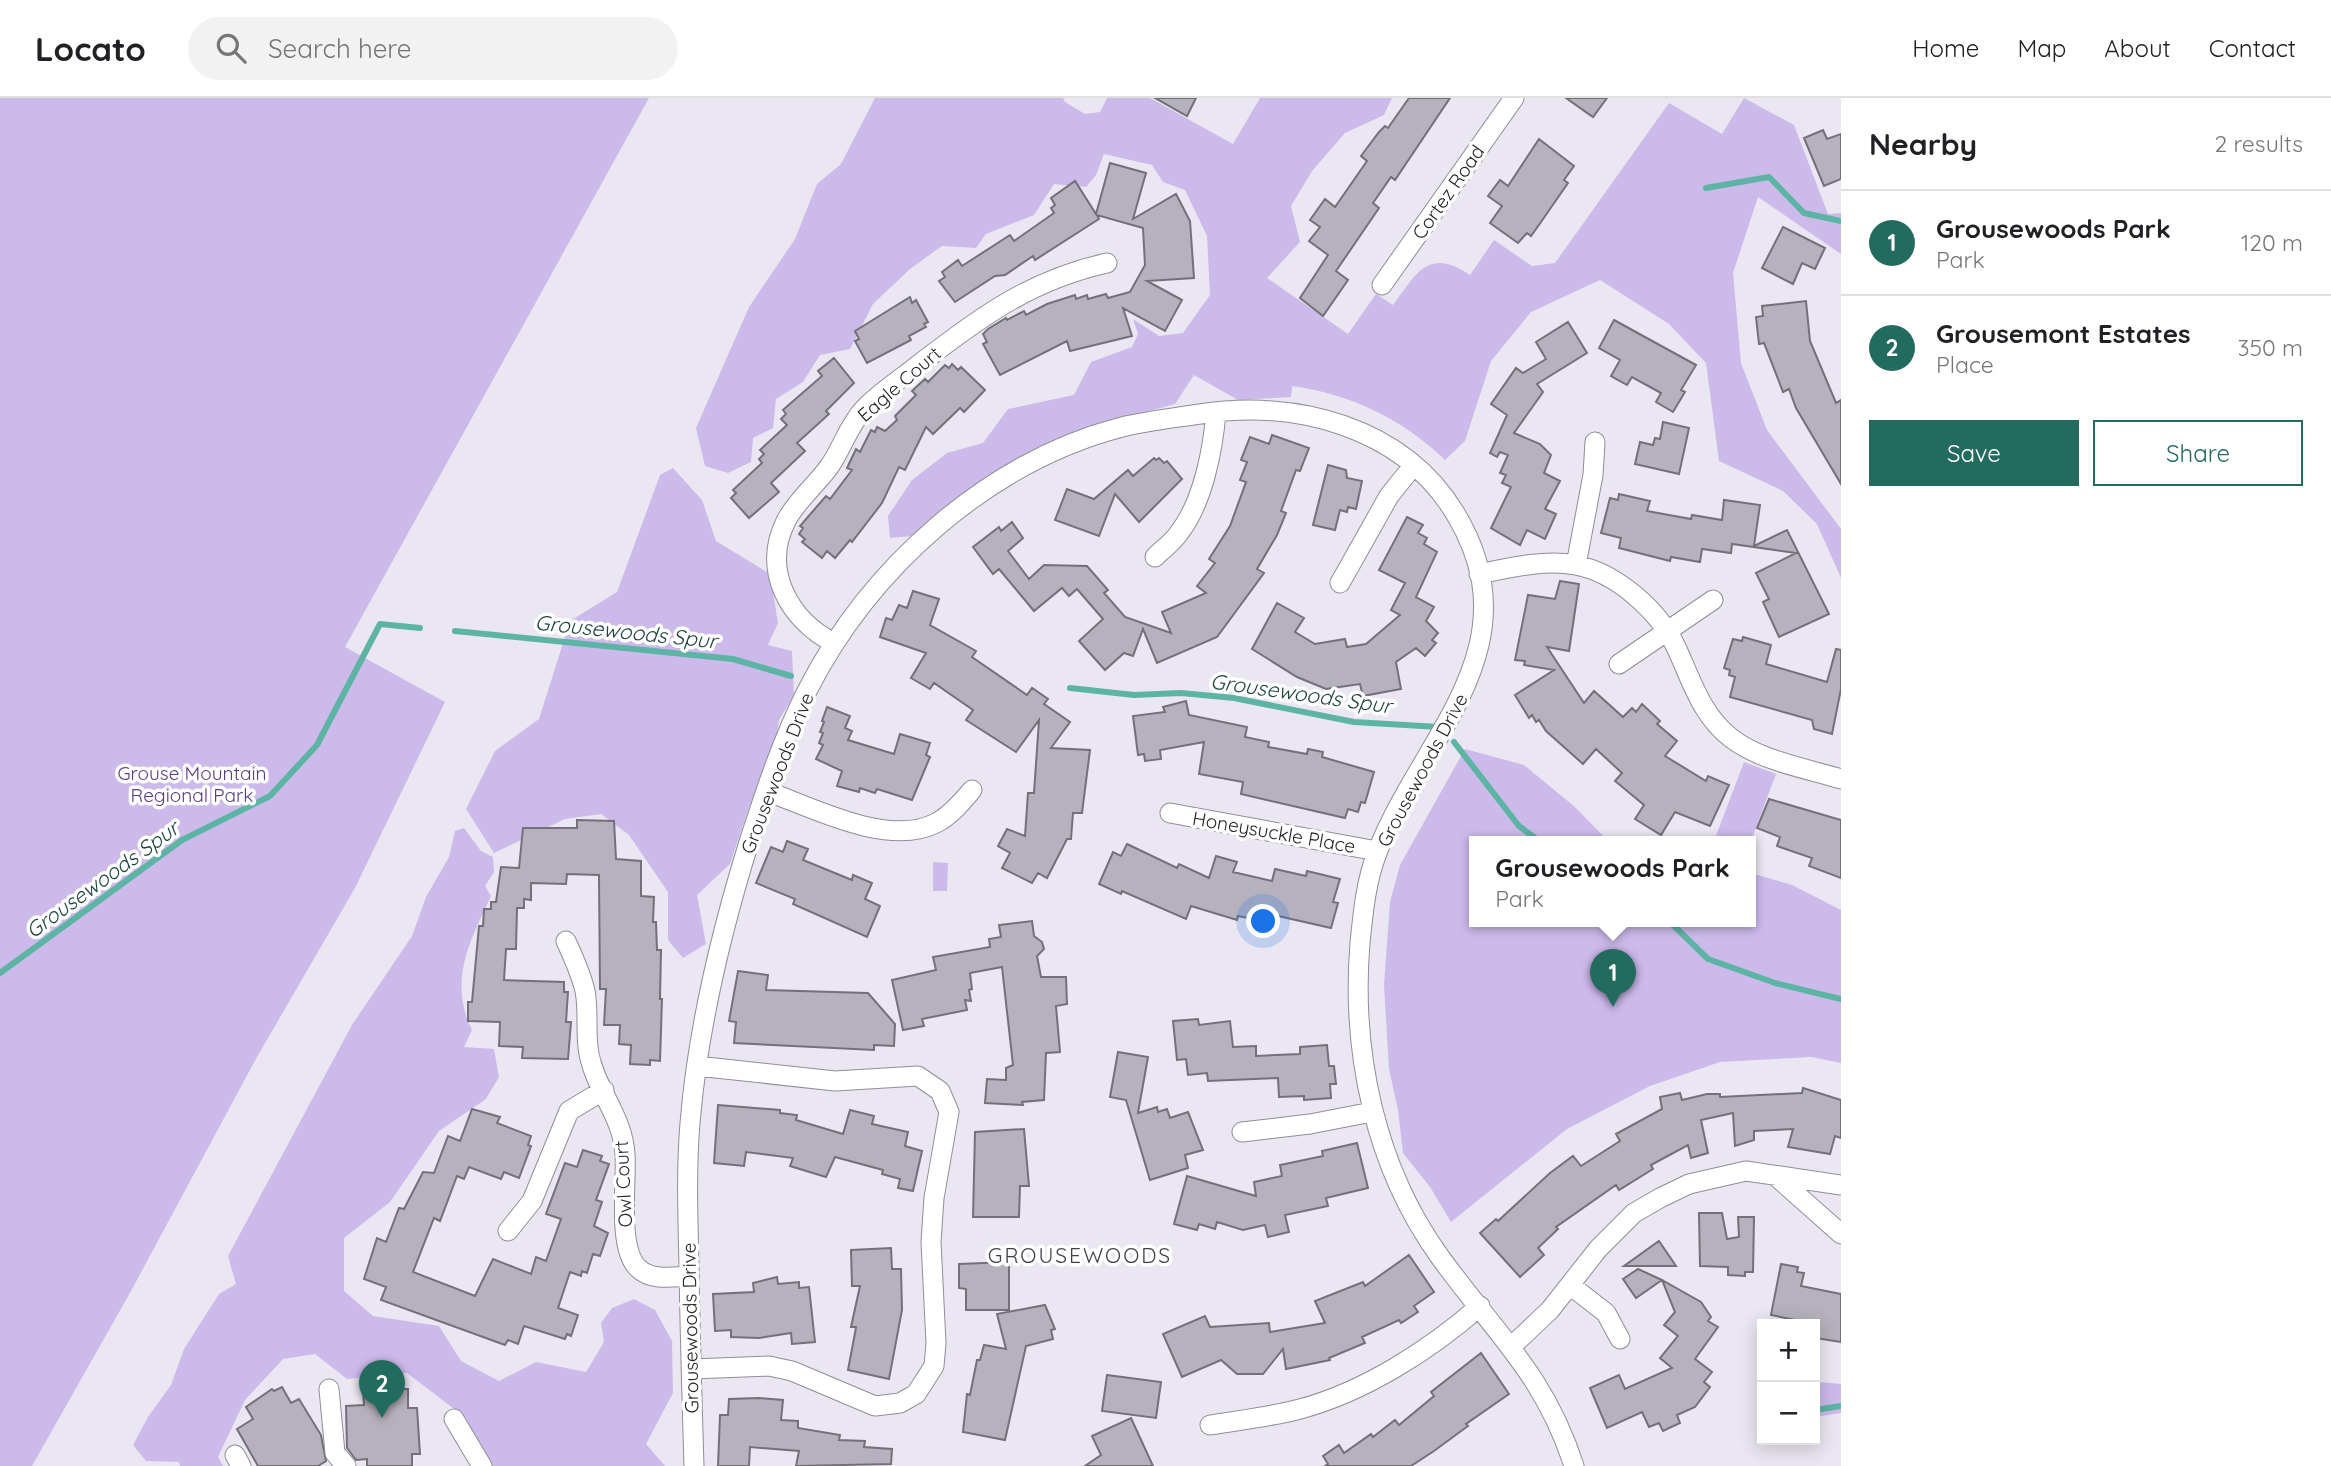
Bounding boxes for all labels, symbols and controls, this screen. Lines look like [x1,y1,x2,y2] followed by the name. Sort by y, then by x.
[188,17,678,80] search box
[35,28,146,69] text: Locato
[212,29,250,67] icon: search
[268,32,411,65] text: Search here
[1912,33,1979,63] text: Home
[2017,33,2066,63] text: Map
[2104,33,2171,63] text: About
[2209,33,2296,63] text: Contact
[1869,125,1977,163] text: Nearby
[2214,129,2303,158] text: 2 results
[1407,140,1489,244] street label: Cortez Road
[1936,212,2171,245] text: Grousewoods Park
[1888,228,1896,257] text: 1
[2241,228,2303,257] text: 120 m
[1936,245,1985,274] text: Park
[1936,317,2191,350] text: Grousemont Estates
[1885,333,1899,362] text: 2
[2237,333,2303,362] text: 350 m
[852,341,946,427] street label: Eagle Court
[1936,350,1994,379] text: Place
[1869,420,2079,486] button: Save
[2093,420,2303,486] button: Share
[534,609,721,654] water label: Grousewoods Spur
[1209,667,1396,719] water label: Grousewoods Spur
[735,689,819,857] street label: Grousewoods Drive
[1371,689,1473,851] street label: Grousewoods Drive
[117,761,267,807] park label: Grouse Mountain Regional Park
[1191,806,1357,858] street label: Honeysuckle Place
[20,813,186,943] water label: Grousewoods Spur
[1469,836,1756,927] popup
[1495,851,1730,884] text: Grousewoods Park
[1495,884,1544,913] text: Park
[1246,904,1280,938] your location
[1590,949,1636,1007] pin: 1
[609,1140,637,1228] street label: Owl Court
[677,1242,703,1414] street label: Grousewoods Drive
[988,1242,1172,1268] district label: GROUSEWOODS
[1757,1319,1820,1445] map controls
[1757,1319,1820,1382] button: +
[359,1360,405,1418] pin: 2
[1757,1382,1820,1445] button: −

